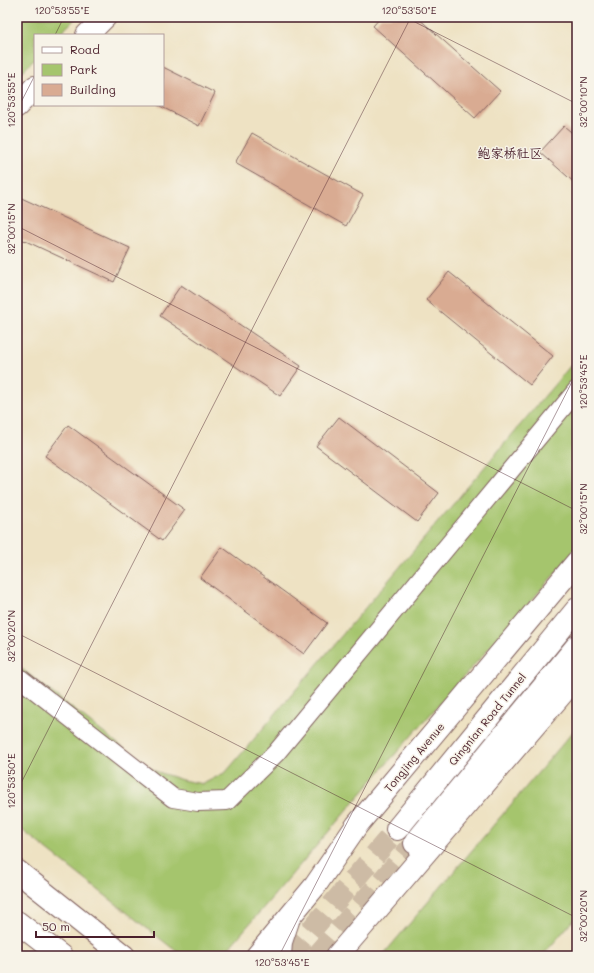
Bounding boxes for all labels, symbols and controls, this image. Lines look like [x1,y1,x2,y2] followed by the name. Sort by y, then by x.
[35,3,90,17] text: 120°53'55"E
[381,3,437,17] text: 120°53'50"E
[34,34,164,106] legend
[70,41,100,57] text: Road
[70,61,97,77] text: Park
[4,72,18,127] text: 120°53'55"E
[576,76,590,128] text: 32°00'10"N
[70,81,116,97] text: Building
[477,144,543,161] district label: 鲍家桥社区
[4,203,18,255] text: 32°00'15"N
[576,354,590,409] text: 120°53'45"E
[576,483,590,535] text: 32°00'15"N
[4,610,18,662] text: 32°00'20"N
[445,670,529,768] street label: Qingnian Road Tunnel
[381,719,448,795] street label: Tongjing Avenue
[4,753,18,809] text: 120°53'50"E
[576,890,590,942] text: 32°00'20"N
[36,913,154,939] scale bar
[42,918,70,934] text: 50 m
[255,955,310,969] text: 120°53'45"E

